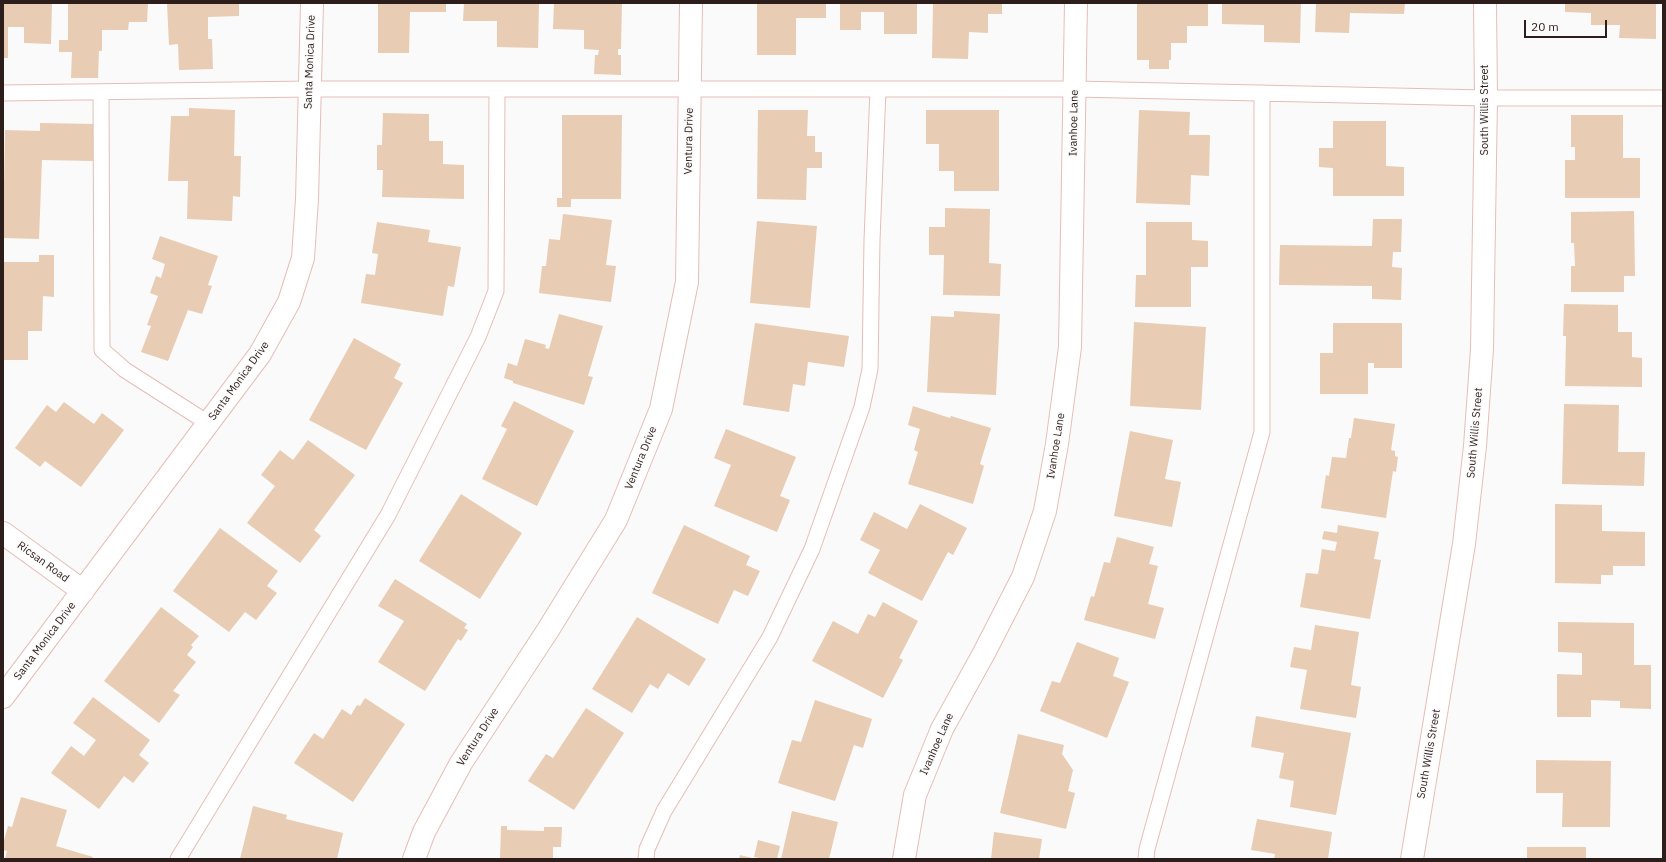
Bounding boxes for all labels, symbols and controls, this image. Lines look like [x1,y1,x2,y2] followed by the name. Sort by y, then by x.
[1526,12,1609,38] scale bar
[302,15,318,109] street label: Santa Monica Drive
[1531,19,1559,34] text: 20 m
[1478,65,1492,155] street label: South Willis Street
[1067,90,1081,156] street label: Ivanhoe Lane
[682,108,696,174] street label: Ventura Drive
[206,339,272,423] street label: Santa Monica Drive
[1464,387,1486,479] street label: South Willis Street
[1044,412,1068,480] street label: Ivanhoe Lane
[622,425,660,491] street label: Ventura Drive
[15,539,71,585] street label: Ricsan Road
[11,599,79,683] street label: Santa Monica Drive
[454,705,502,769] street label: Ventura Drive
[1415,708,1443,800] street label: South Willis Street
[917,711,957,777] street label: Ivanhoe Lane

